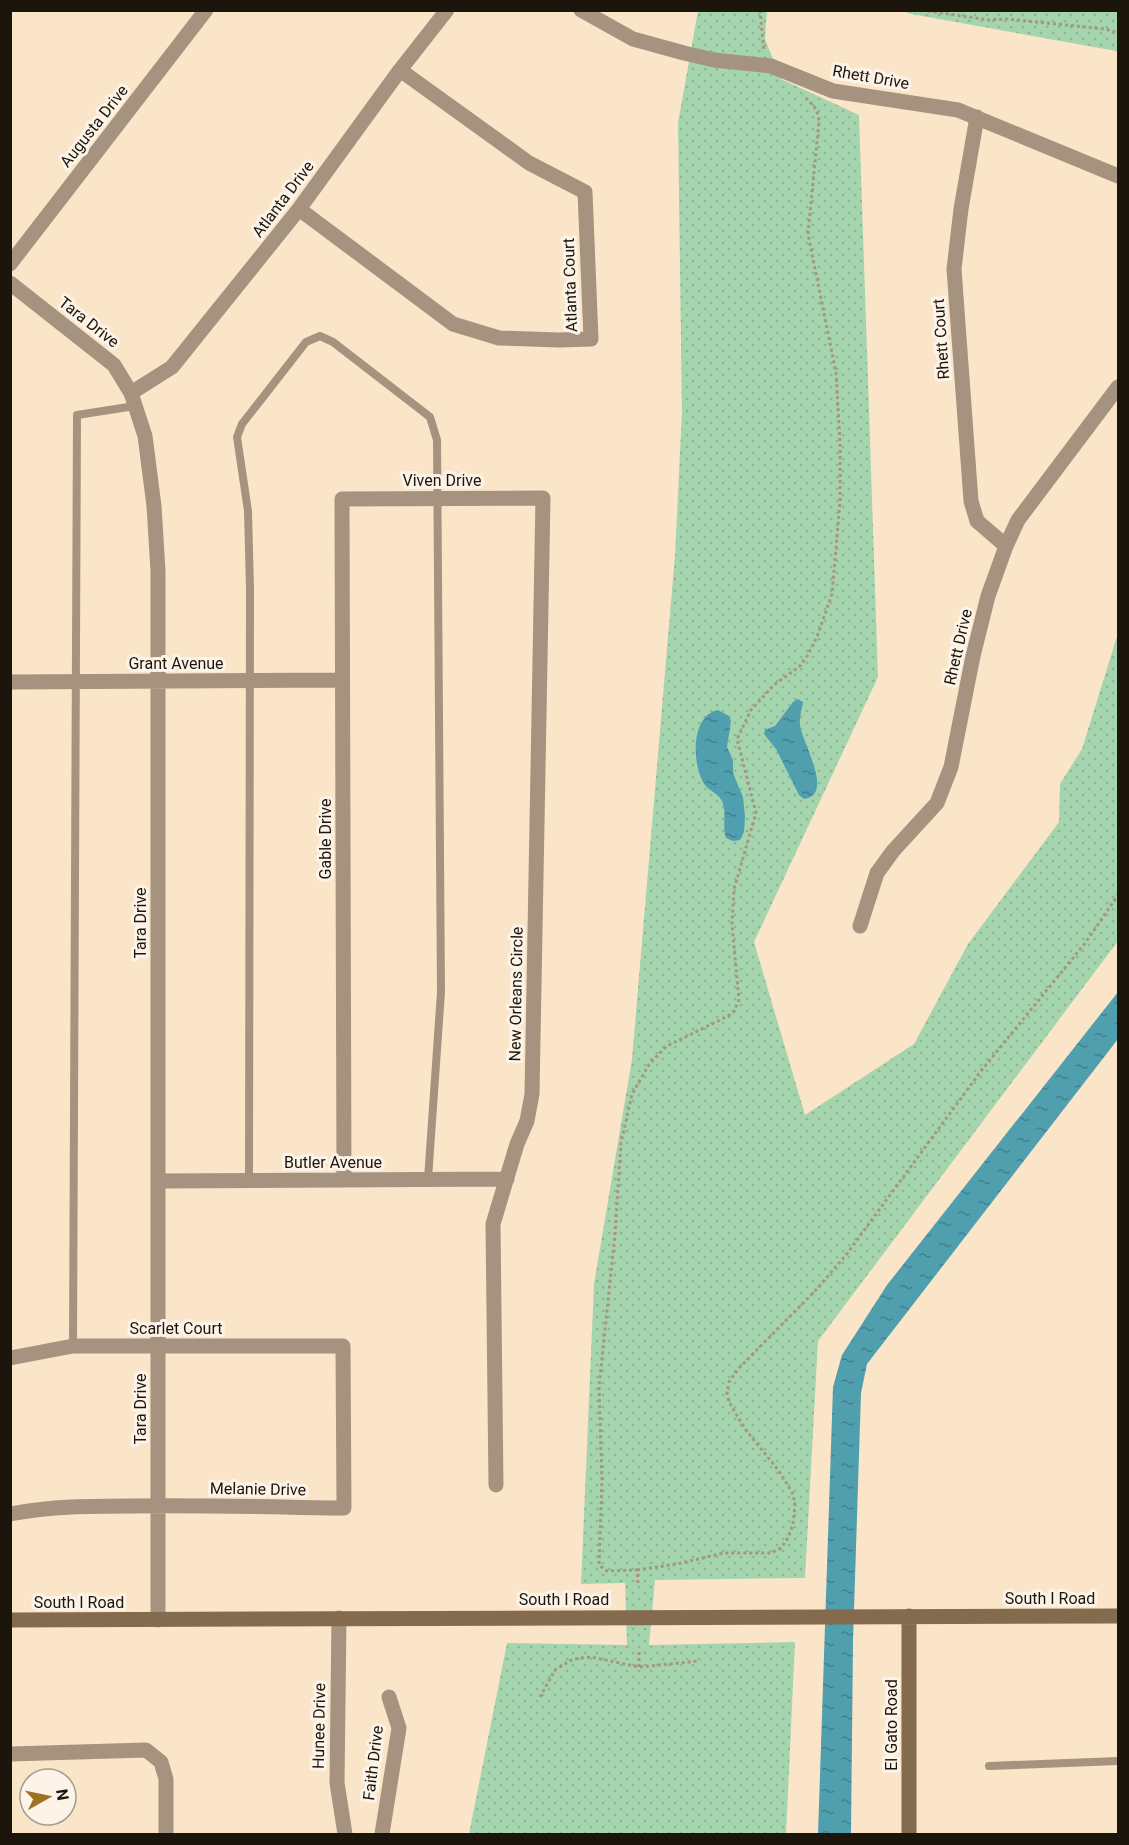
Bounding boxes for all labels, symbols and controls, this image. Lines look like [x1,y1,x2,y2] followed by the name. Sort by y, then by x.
[831,61,911,93] street label: Rhett Drive
[56,81,132,171] street label: Augusta Drive
[248,157,318,241] street label: Atlanta Drive
[559,238,581,332] street label: Atlanta Court
[55,293,123,351] street label: Tara Drive
[929,298,953,380] street label: Rhett Court
[403,471,481,490] street label: Viven Drive
[940,607,976,687] street label: Rhett Drive
[128,654,224,673] street label: Grant Avenue
[316,799,335,879] street label: Gable Drive
[131,887,150,959] street label: Tara Drive
[505,926,527,1062] street label: New Orleans Circle
[284,1153,382,1172] street label: Butler Avenue
[130,1319,222,1338] street label: Scarlet Court
[131,1373,150,1445] street label: Tara Drive
[210,1479,306,1499] street label: Melanie Drive
[1005,1589,1095,1608] street label: South I Road
[519,1590,609,1609] street label: South I Road
[34,1593,124,1612] street label: South I Road
[882,1679,901,1771] street label: El Gato Road
[309,1683,329,1769] street label: Hunee Drive
[359,1725,387,1801] street label: Faith Drive
[18,1767,78,1827] north arrow
[52,1788,73,1802] text: N

